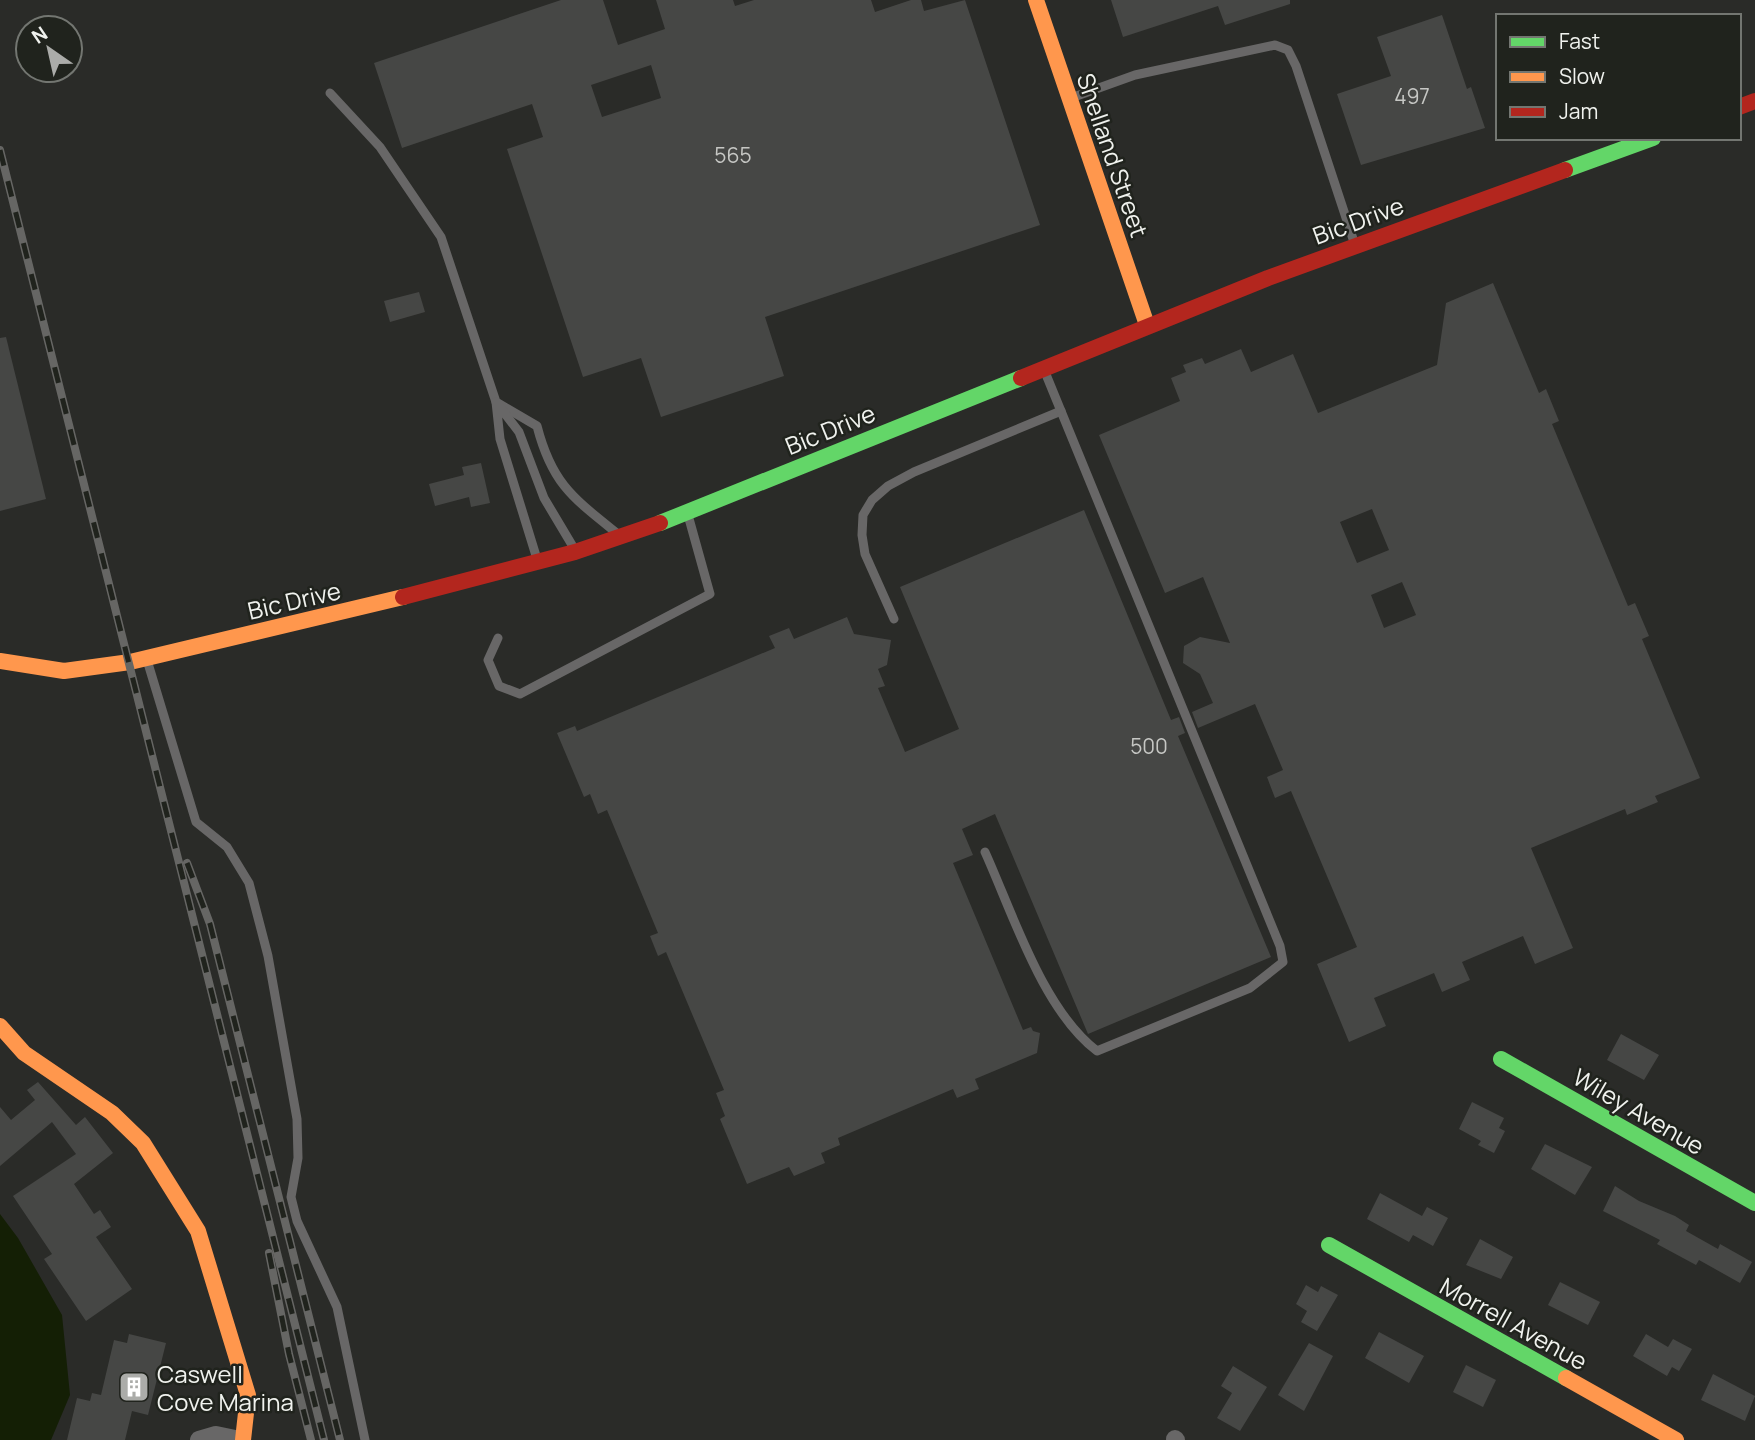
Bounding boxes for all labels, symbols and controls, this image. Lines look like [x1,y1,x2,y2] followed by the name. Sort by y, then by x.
[14,14,84,84] north arrow
[1496,14,1741,140] legend
[27,20,52,50] text: N
[1559,27,1600,55] text: Fast
[1559,62,1605,90] text: Slow
[1070,69,1156,241] street label: Shelland Street
[1394,82,1430,110] house number: 497
[1559,97,1598,125] text: Jam
[714,141,752,169] house number: 565
[1308,188,1408,252] street label: Bic Drive
[780,396,880,462] street label: Bic Drive
[244,573,344,627] street label: Bic Drive
[1130,732,1168,760] house number: 500
[1567,1060,1711,1162] street label: Wiley Avenue
[1434,1269,1594,1377] street label: Morrell Avenue
[157,1357,294,1418] place label: Caswell Cove Marina
[117,1370,151,1404] building icon: Caswell Cove Marina

